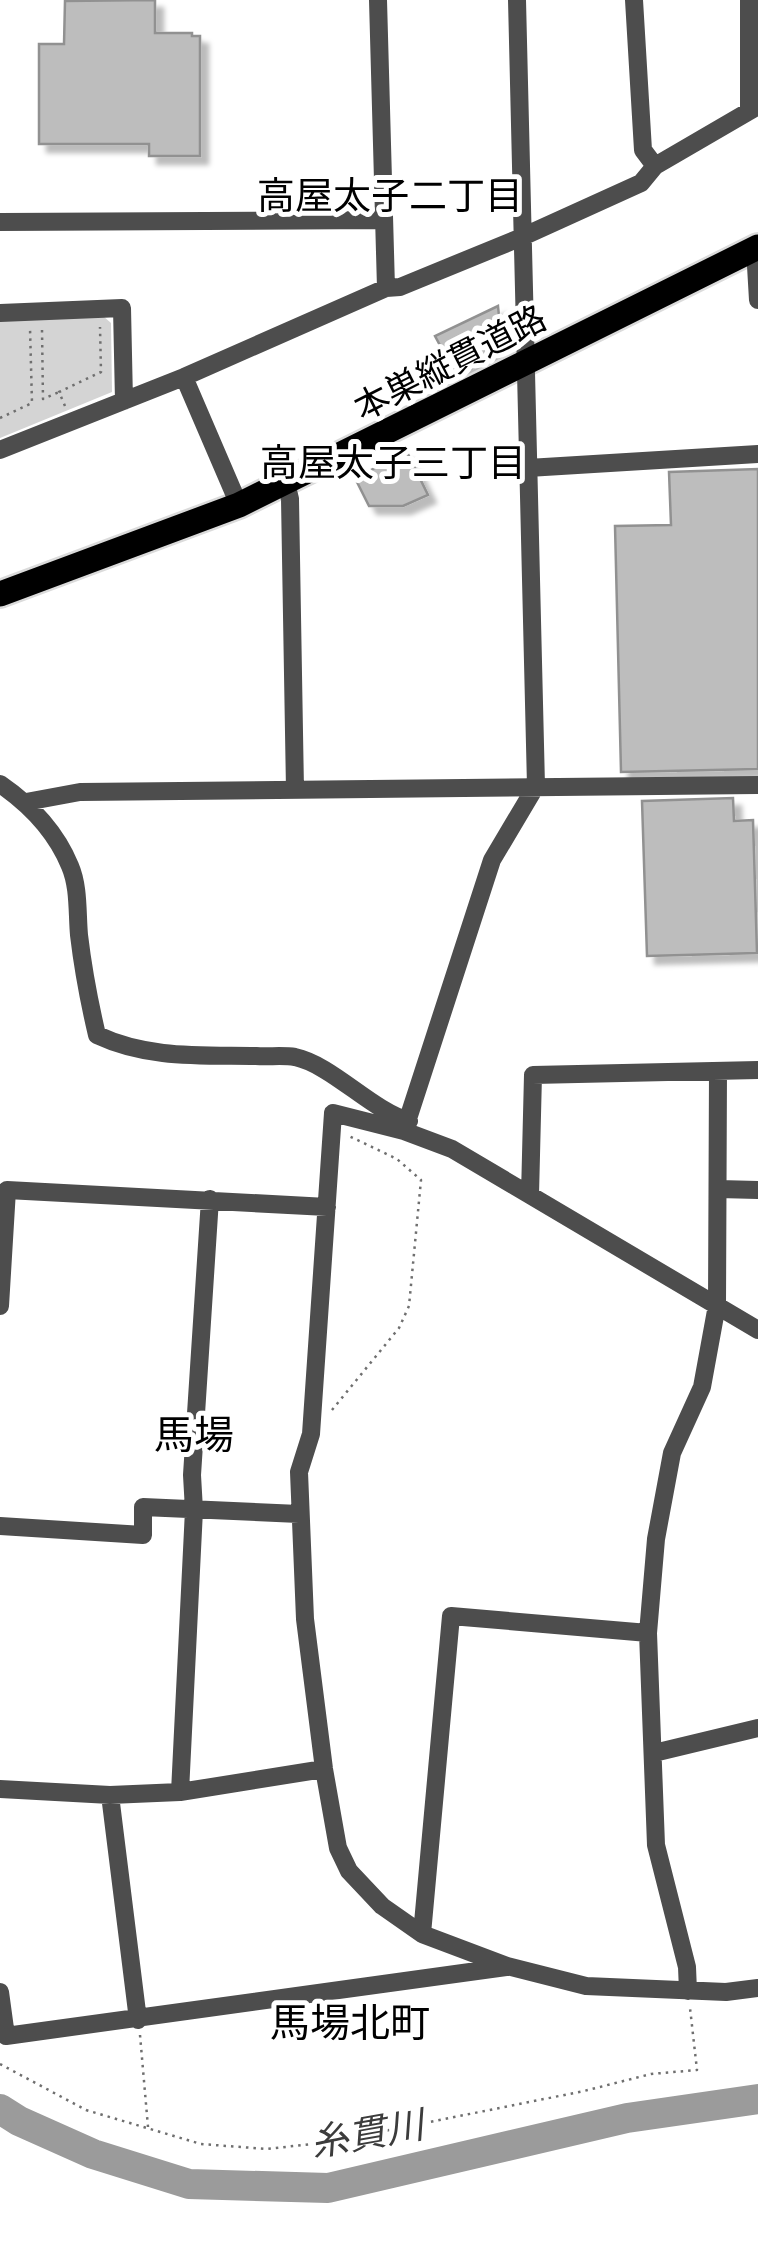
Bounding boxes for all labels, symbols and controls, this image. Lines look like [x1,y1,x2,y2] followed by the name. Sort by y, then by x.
[257,177,523,217] district label: 高屋太子二丁目
[348,299,552,428] street label: 本巣縦貫道路
[260,444,526,484] district label: 高屋太子三丁目
[154,1415,234,1457] district label: 馬場
[270,2003,430,2045] district label: 馬場北町
[307,2104,431,2165] water label: 糸貫川

